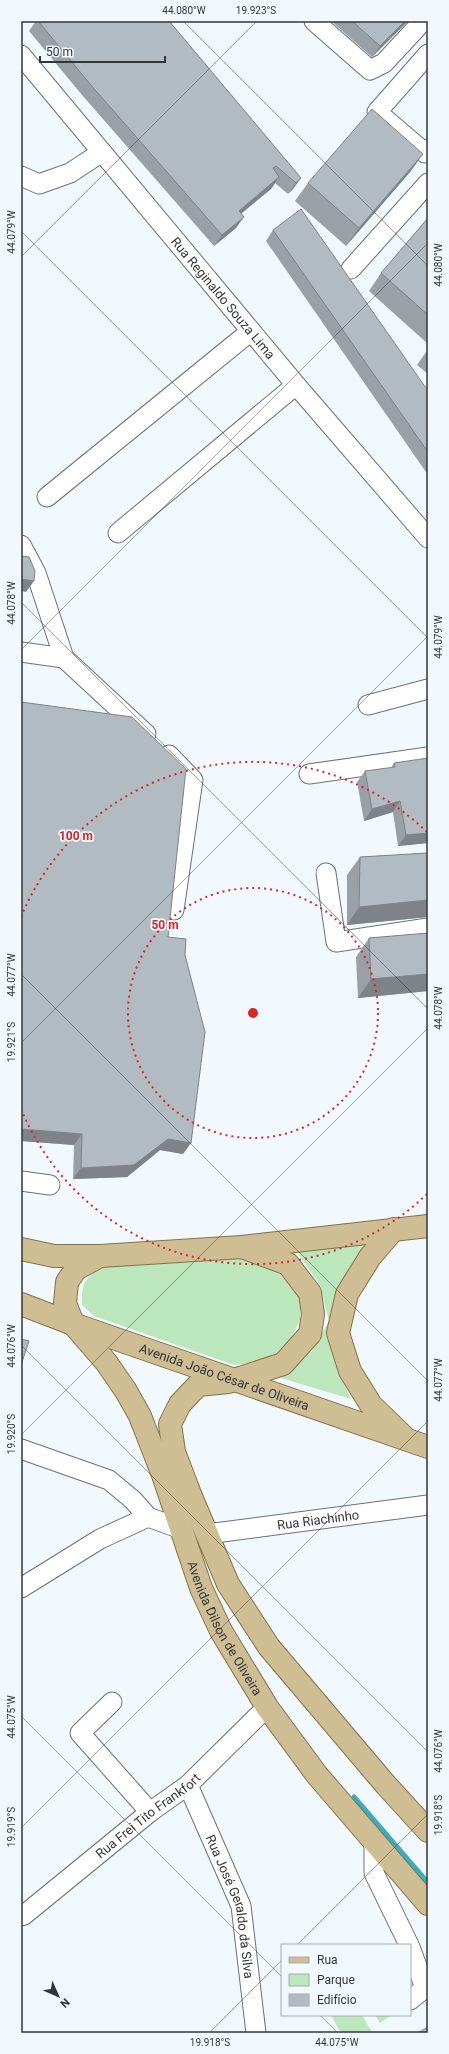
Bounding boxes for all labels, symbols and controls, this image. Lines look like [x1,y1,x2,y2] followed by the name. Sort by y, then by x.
[162,5,206,16] text: 44.080°W
[236,5,276,16] text: 19.923°S
[40,38,165,64] scale bar
[46,45,73,59] text: 50 m
[6,210,17,254] text: 44.079°W
[168,234,278,362] street label: Rua Reginaldo Souza Lima
[433,243,444,287] text: 44.080°W
[6,581,17,625] text: 44.078°W
[433,615,444,659] text: 44.079°W
[59,829,93,843] text: 100 m
[151,918,179,932] text: 50 m
[6,953,17,997] text: 44.077°W
[433,986,444,1030] text: 44.078°W
[246,1006,260,1020] centre of rings
[6,1022,17,1062] text: 19.921°S
[6,1324,17,1368] text: 44.076°W
[137,1341,311,1413] street label: Avenida João César de Oliveira
[433,1358,444,1402] text: 44.077°W
[6,1414,17,1454] text: 19.920°S
[276,1507,360,1533] street label: Rua Riachinho
[185,1559,265,1698] street label: Avenida Dilson de Oliveira
[6,1695,17,1739] text: 44.075°W
[433,1729,444,1773] text: 44.076°W
[93,1770,203,1861] street label: Rua Frei Tito Frankfort
[433,1795,444,1835] text: 19.918°S
[6,1807,17,1847] text: 19.919°S
[203,1833,257,1979] street label: Rua José Geraldo da Silva
[281,1944,411,2016] legend
[317,1953,338,1967] text: Rua
[317,1973,355,1987] text: Parque
[38,1976,78,2016] north arrow
[317,1993,357,2007] text: Edifício
[57,1995,72,2010] text: N
[190,2037,230,2048] text: 19.918°S
[315,2037,359,2048] text: 44.075°W

